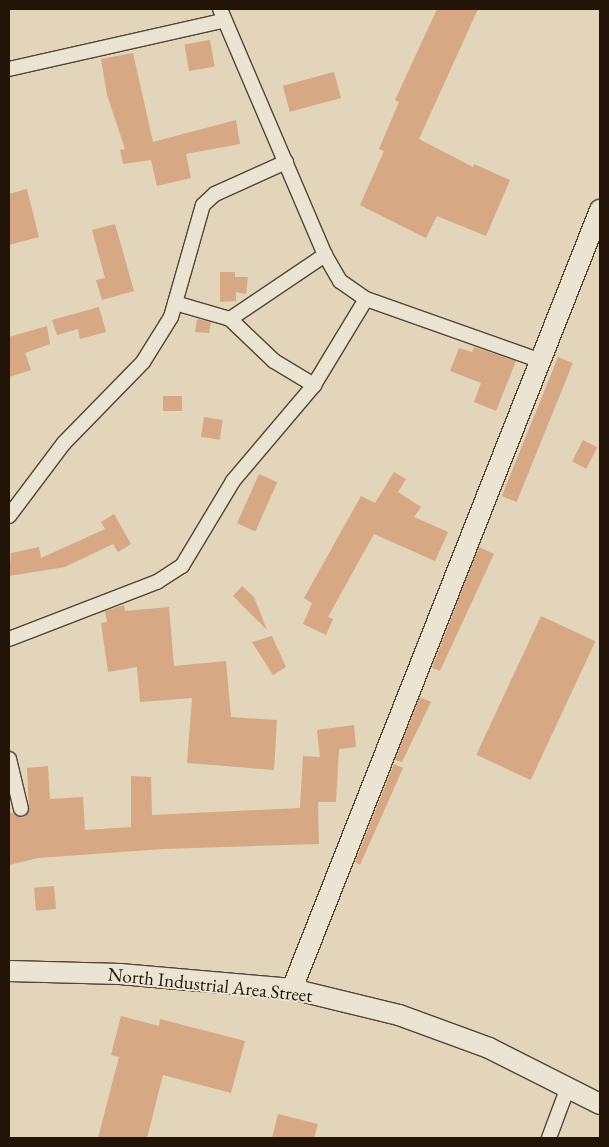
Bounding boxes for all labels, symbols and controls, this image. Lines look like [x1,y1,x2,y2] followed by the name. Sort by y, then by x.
[107,963,313,1007] street label: North Industrial Area Street

